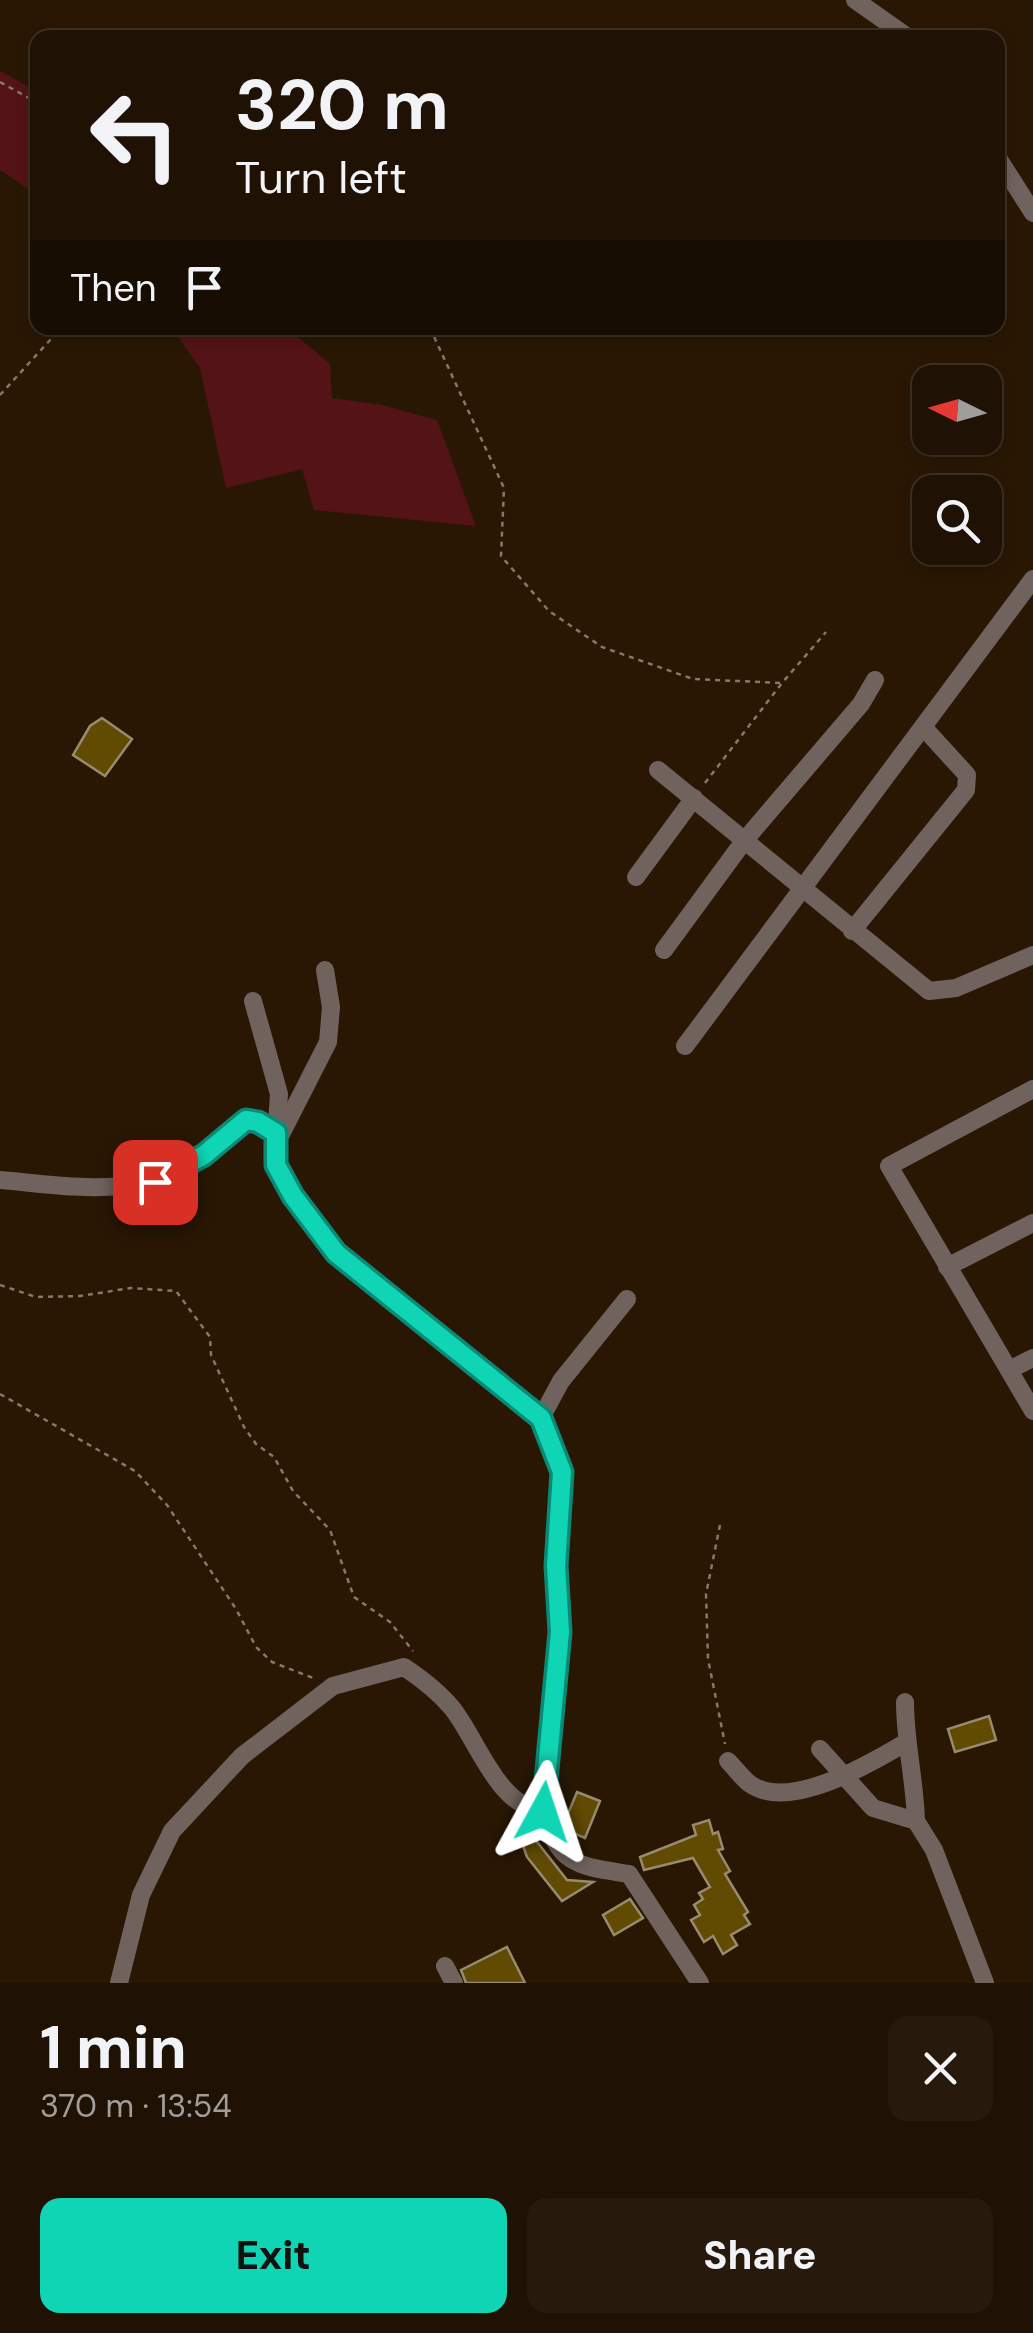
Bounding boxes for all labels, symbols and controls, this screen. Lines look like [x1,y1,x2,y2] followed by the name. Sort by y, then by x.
[235,60,449,151] text: 320 m
[70,70,200,200] icon: left
[235,148,407,207] text: Turn left
[177,260,232,315] icon: arrive
[70,263,157,313] text: Then
[912,365,1002,455] north arrow
[912,365,1002,565] map controls
[912,475,1002,565] button: search
[113,1140,198,1225] pin
[128,1155,183,1210] icon: arrive
[491,1760,595,1864] position arrow
[40,2008,187,2087] text: 1 min
[888,2016,993,2121] button: close
[40,2085,232,2127] text: 370 m · 13:54
[40,2198,507,2313] button: Exit
[527,2198,993,2313] button: Share

